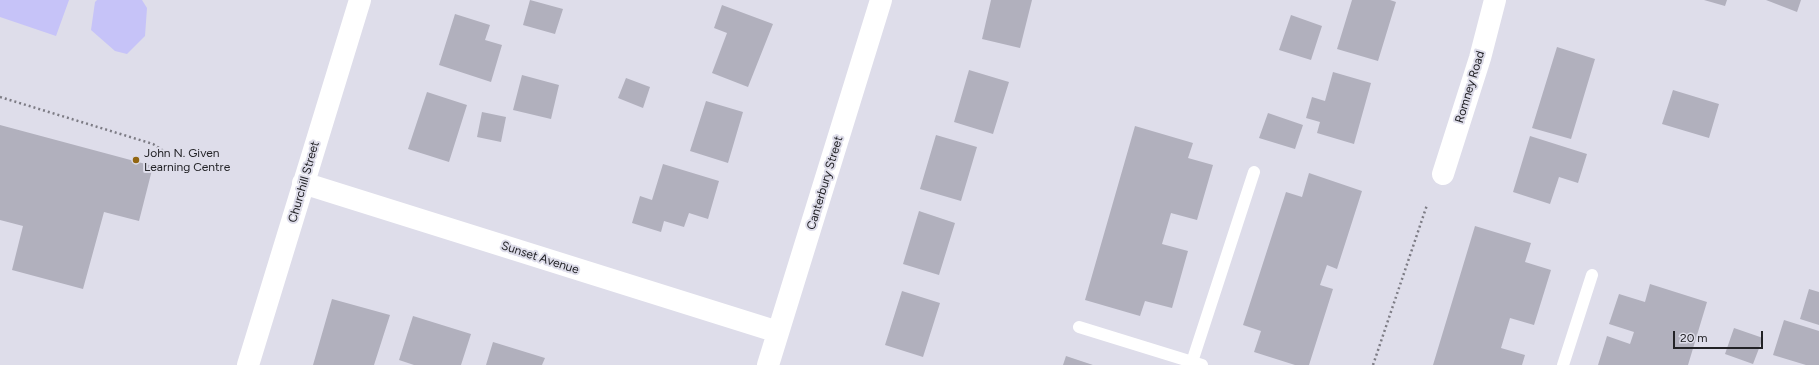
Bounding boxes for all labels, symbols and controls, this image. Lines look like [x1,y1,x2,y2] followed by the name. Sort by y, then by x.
[1452,49,1488,125] street label: Romney Road
[804,134,846,232] street label: Canterbury Street
[286,140,322,224] street label: Churchill Street
[144,146,230,174] place label: John N. Given Learning Centre
[131,155,141,165] marker: John N. Given Learning Centre
[499,239,581,277] street label: Sunset Avenue
[1675,323,1765,349] scale bar
[1680,331,1708,345] text: 20 m

